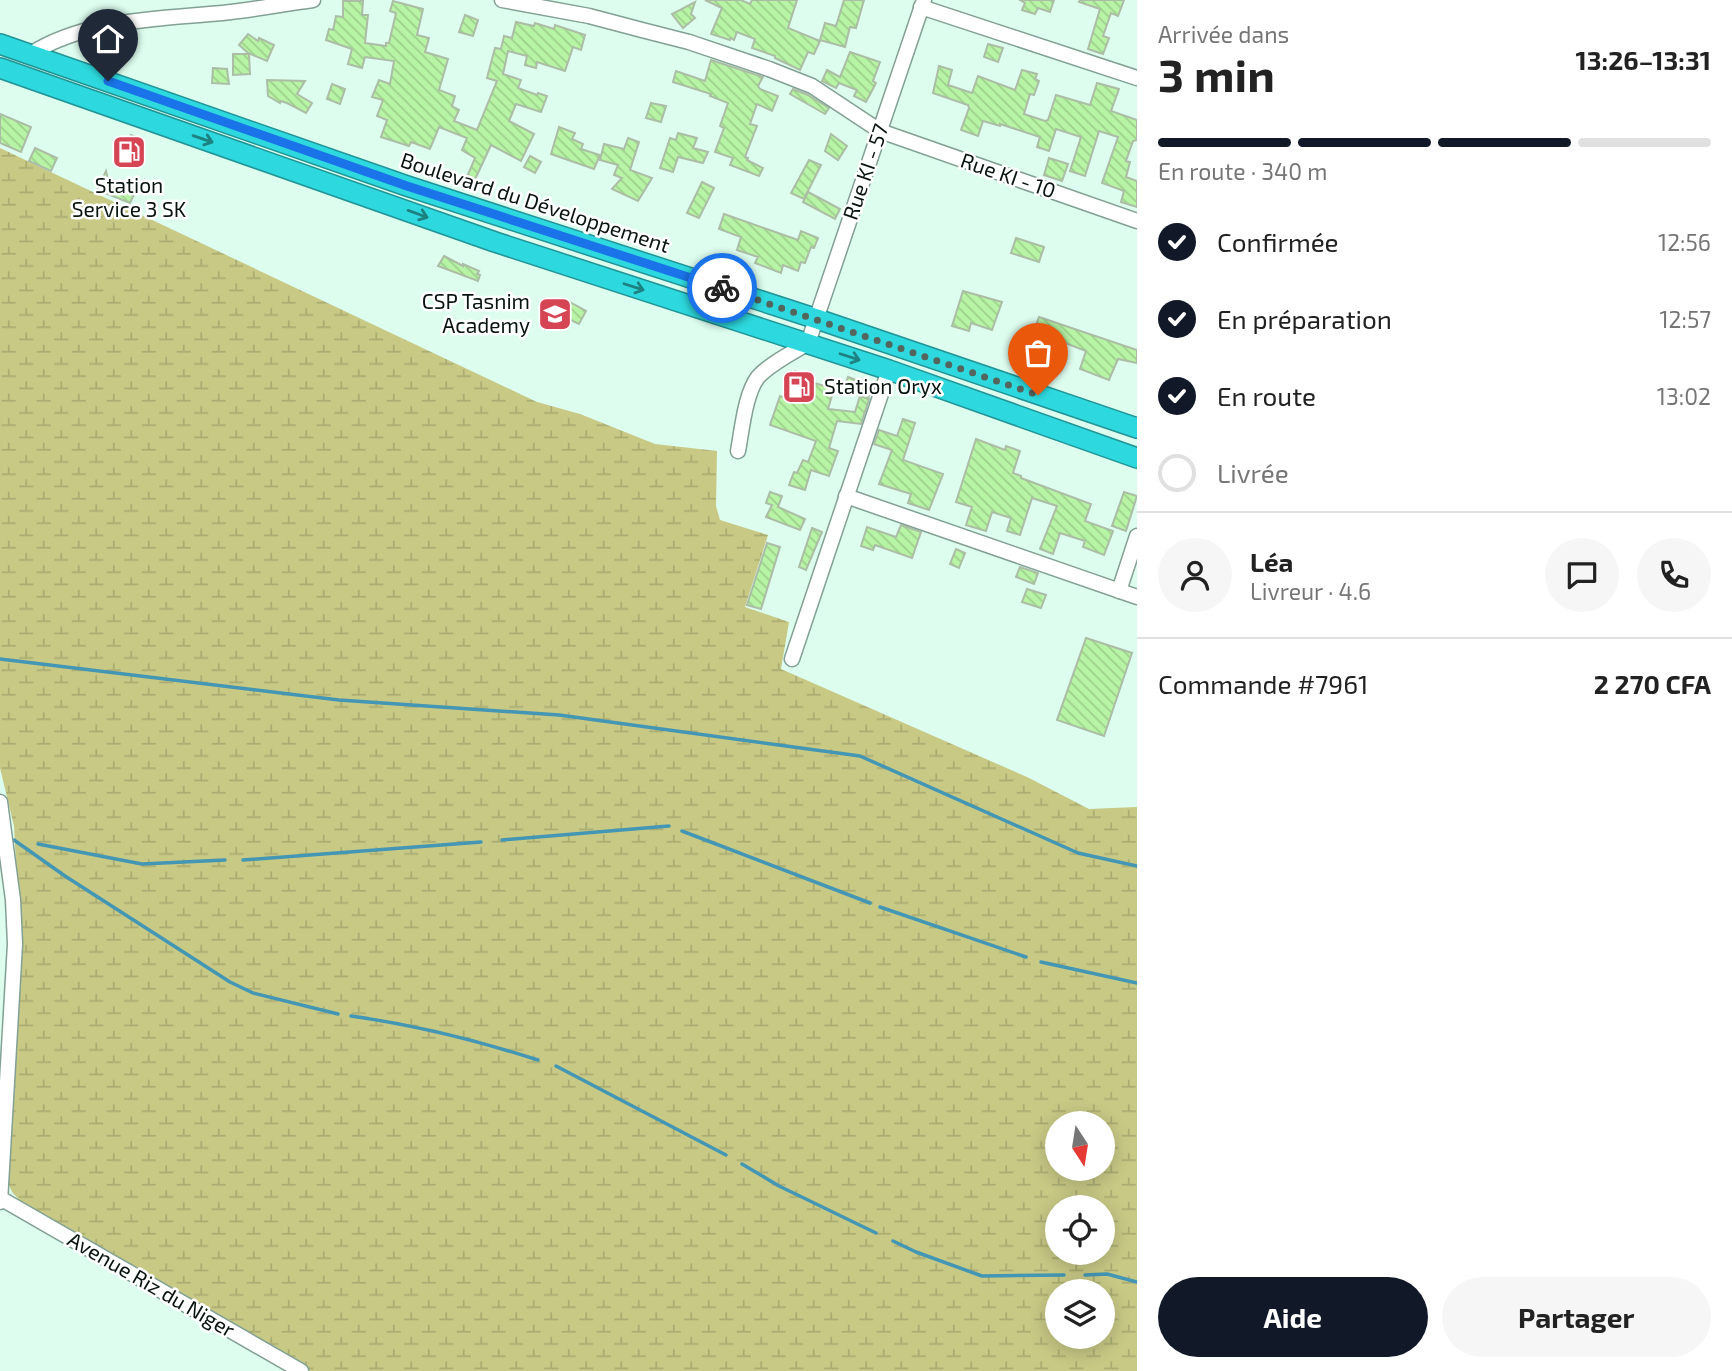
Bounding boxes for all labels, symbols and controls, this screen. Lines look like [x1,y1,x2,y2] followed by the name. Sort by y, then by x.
[78,9,138,81] pin
[89,20,127,58] icon: home
[1158,20,1289,48] text: Arrivée dans
[1576,44,1711,75] text: 13:26–13:31
[1158,46,1275,101] text: 3 min
[837,120,893,223] street label: Rue KI - 57
[110,133,148,171] fuel station icon: Station Service 3 SK
[192,134,214,146] one-way arrow
[398,146,673,257] street label: Boulevard du Développement
[958,147,1059,202] street label: Rue KI - 10
[1158,157,1327,185] text: En route · 340 m
[72,172,187,221] place label: Station Service 3 SK
[407,208,429,221] one-way arrow
[1158,223,1196,261] icon: check
[1217,226,1339,257] text: Confirmée
[1658,228,1711,256] text: 12:56
[687,253,757,323] courier
[703,269,741,307] icon: bike
[622,282,644,294] one-way arrow
[422,288,530,337] place label: CSP Tasnim Academy
[536,295,574,333] school or university icon: CSP Tasnim Academy
[1158,300,1196,338] icon: check
[1217,303,1392,334] text: En préparation
[1659,305,1711,333] text: 12:57
[1008,323,1068,395] pin
[1019,334,1057,372] icon: bag
[839,351,861,364] one-way arrow
[780,368,818,406] fuel station icon: Station Oryx
[824,373,942,398] place label: Station Oryx
[1158,377,1196,415] icon: check
[1217,380,1316,411] text: En route
[1657,382,1711,410] text: 13:02
[1217,457,1289,488] text: Livrée
[1158,538,1232,612] button: person
[1545,538,1619,612] button: chat
[1637,538,1711,612] button: phone
[1250,546,1293,577] text: Léa
[1250,577,1371,605] text: Livreur · 4.6
[1158,668,1368,699] text: Commande #7961
[1594,668,1711,699] text: 2 270 CFA
[1045,1111,1115,1181] north arrow
[1045,1111,1115,1349] map controls
[1045,1195,1115,1265] button: locate
[64,1226,240,1342] street label: Avenue Riz du Niger
[1158,1277,1428,1357] button: Aide
[1442,1277,1711,1357] button: Partager
[1045,1279,1115,1349] button: layers

